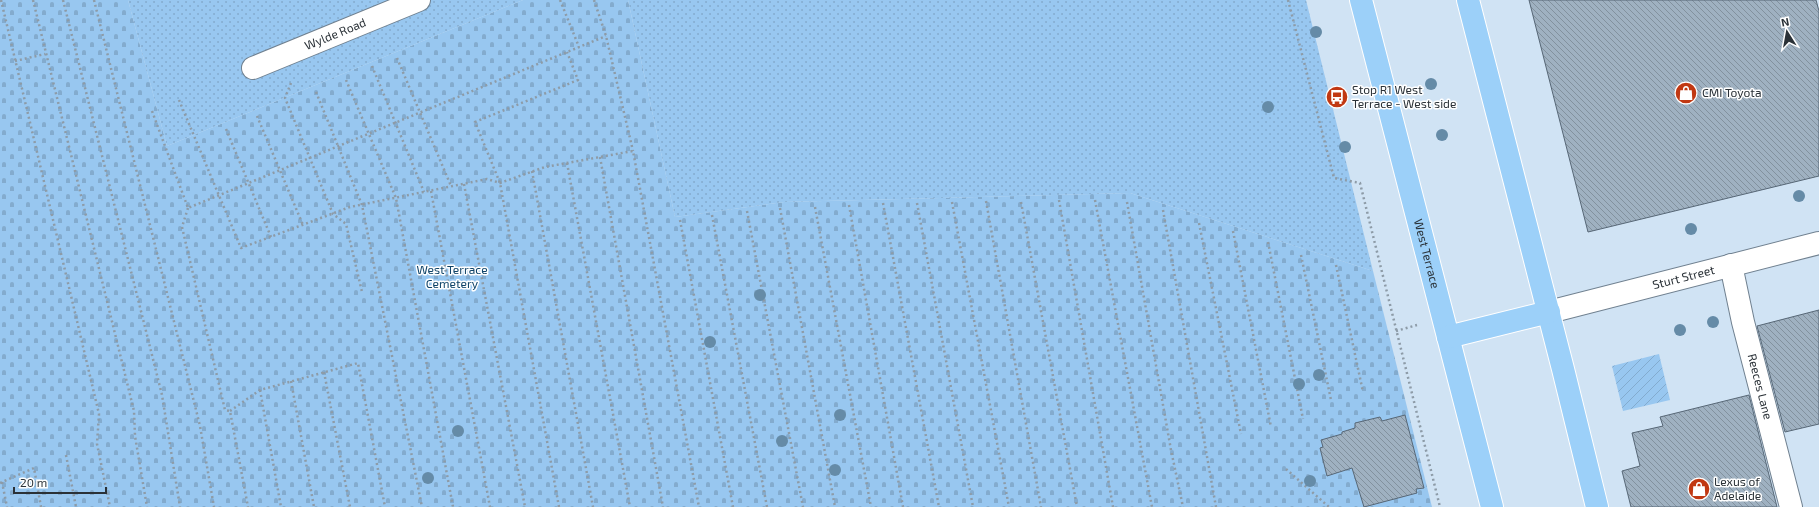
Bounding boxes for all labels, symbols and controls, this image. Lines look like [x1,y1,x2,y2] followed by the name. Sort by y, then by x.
[1767,12,1807,52] north arrow
[302,15,368,52] street label: Wylde Road
[1780,15,1790,29] text: N
[1673,80,1699,106] shop icon: CMI Toyota
[1352,82,1456,110] place label: Stop R1 West Terrace - West side
[1324,84,1350,110] bus stop icon: Stop R1 West Terrace - West side
[1702,85,1762,99] place label: CMI Toyota
[1412,217,1443,290] street label: West Terrace
[416,262,488,290] park label: West Terrace Cemetery
[1651,262,1716,291] street label: Sturt Street
[1745,352,1776,421] street label: Reeces Lane
[14,469,106,495] scale bar
[1714,474,1761,502] place label: Lexus of Adelaide
[20,475,47,489] text: 20 m
[1686,476,1712,502] shop icon: Lexus of Adelaide

